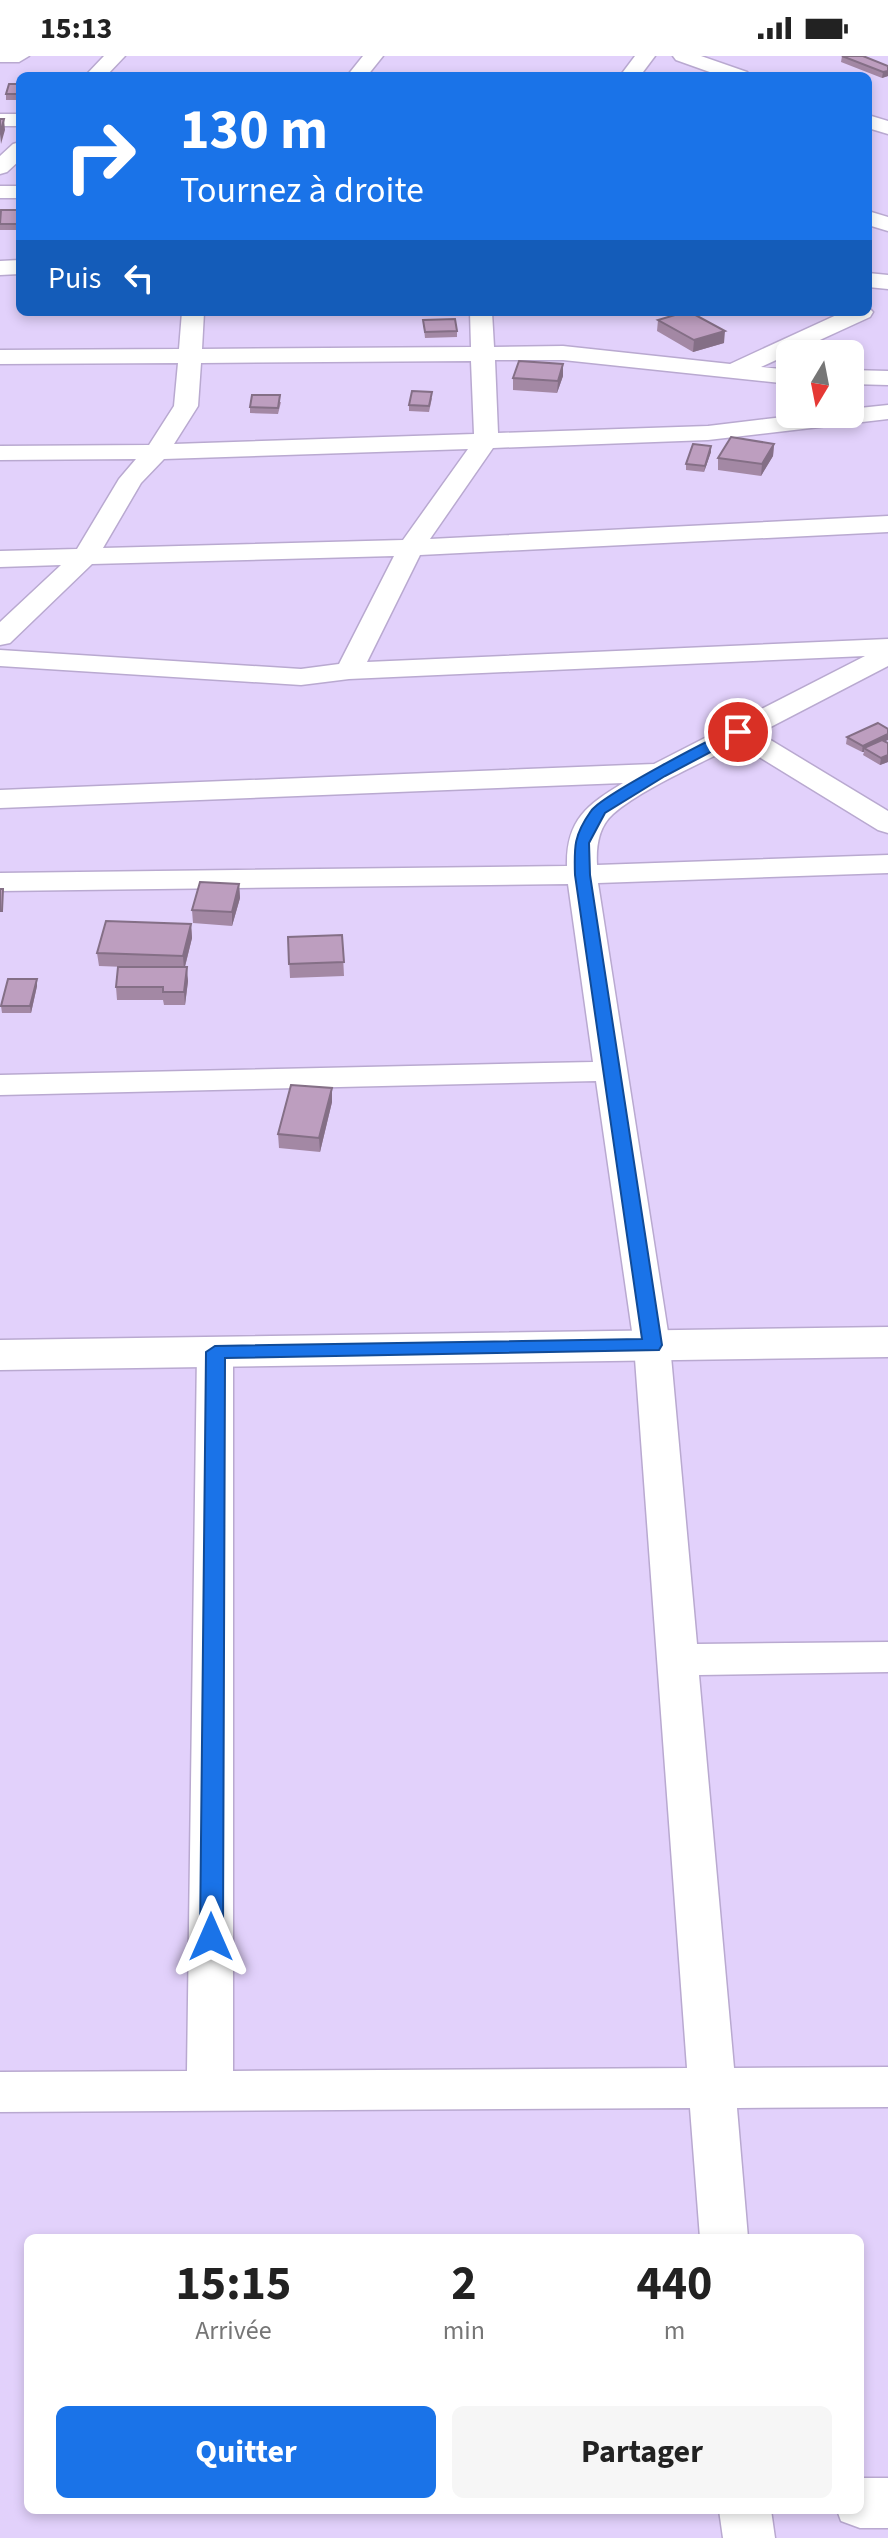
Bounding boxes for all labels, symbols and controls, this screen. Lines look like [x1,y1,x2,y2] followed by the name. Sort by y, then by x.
[40,7,112,50] text: 15:13
[180,91,328,170] text: 130 m
[48,104,152,208] icon: right
[180,165,424,216] text: Tournez à droite
[117,256,161,300] icon: left
[48,257,101,300] text: Puis
[776,340,864,428] north arrow
[776,340,864,428] map controls
[704,698,772,766] pin
[716,710,760,754] icon: arrive
[169,1895,253,1979] position arrow
[175,2250,291,2318] text: 15:15
[451,2250,477,2318] text: 2
[636,2250,712,2318] text: 440
[195,2312,272,2349] text: Arrivée
[443,2312,485,2349] text: min
[664,2312,685,2349] text: m
[56,2406,436,2498] button: Quitter
[452,2406,832,2498] button: Partager

